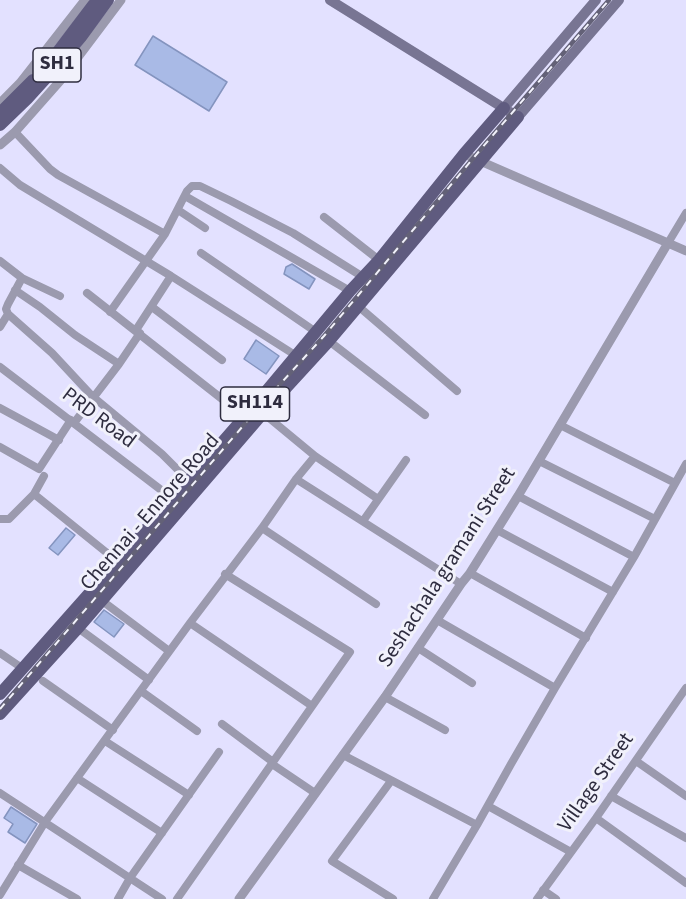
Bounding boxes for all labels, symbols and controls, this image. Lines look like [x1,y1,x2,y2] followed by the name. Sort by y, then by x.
[33,48,81,82] road number: SH1
[56,383,140,455] street label: PRD Road
[220,387,290,421] road number: SH114
[76,429,226,597] street label: Chennai - Ennore Road
[374,463,522,673] street label: Seshachala gramani Street
[554,729,640,837] street label: Village Street

